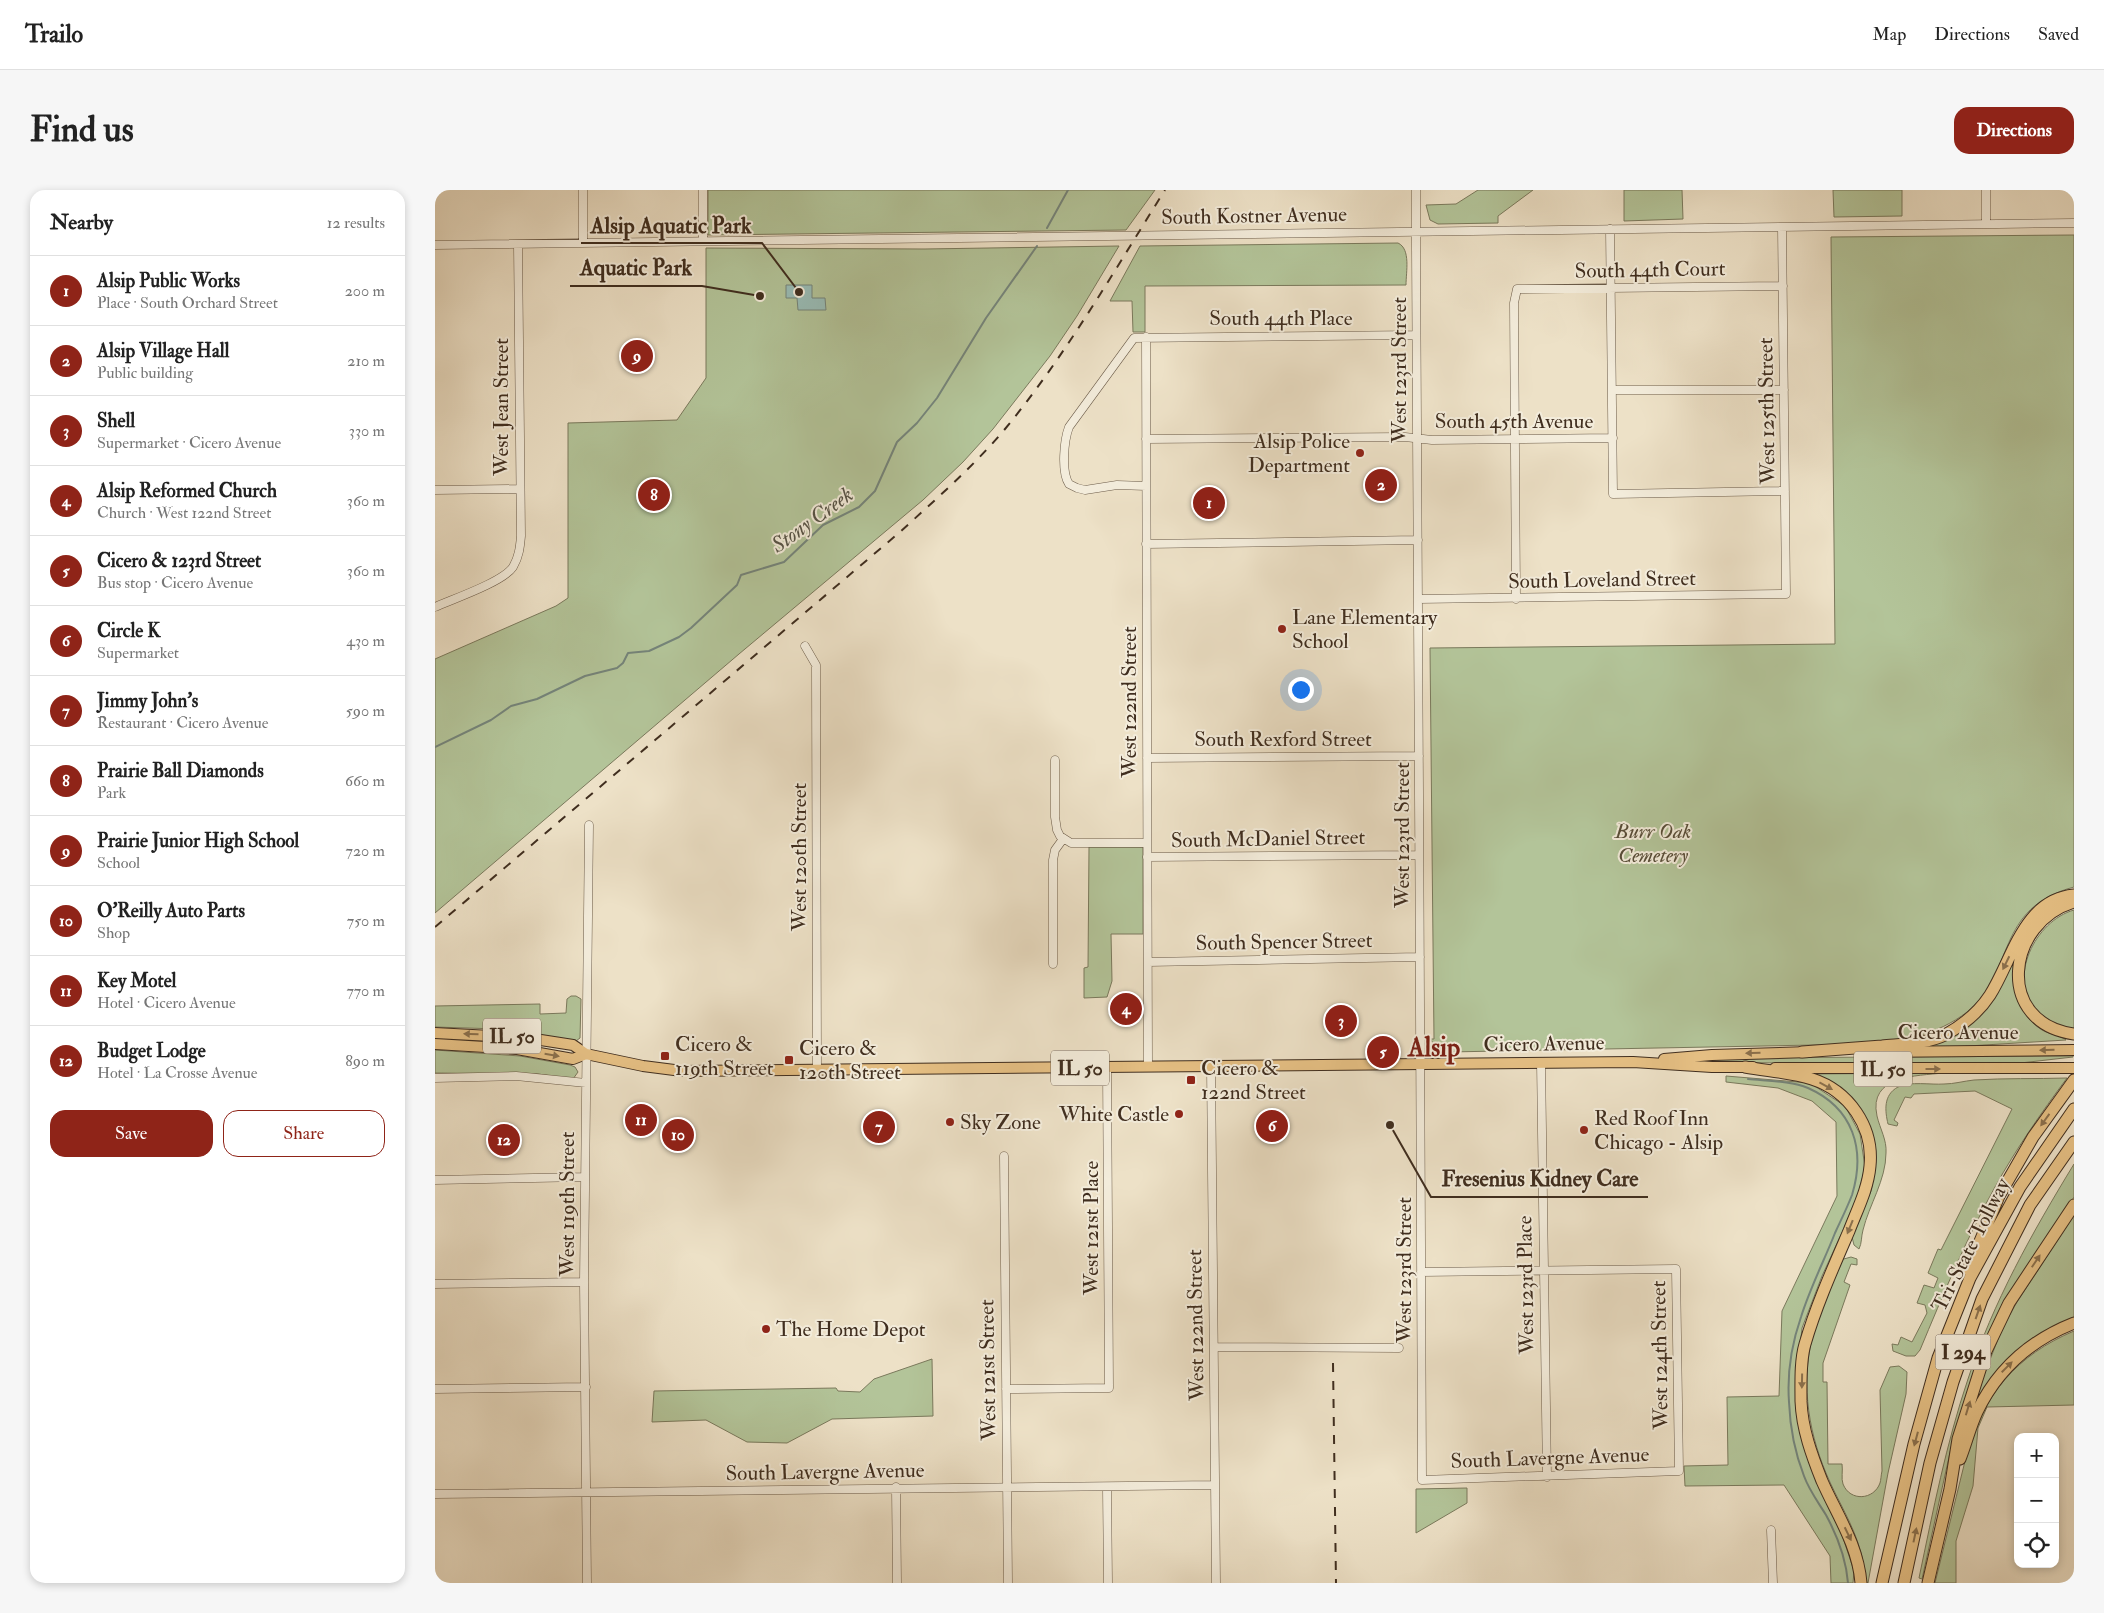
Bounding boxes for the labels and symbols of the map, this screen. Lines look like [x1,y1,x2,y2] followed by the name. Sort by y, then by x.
[1161,201,1347,231] street label: South Kostner Avenue
[581,206,762,243] callout: Alsip Aquatic Park
[590,212,752,241] text: Alsip Aquatic Park
[570,249,702,286] callout: Aquatic Park
[579,254,693,283] text: Aquatic Park
[1574,255,1726,285] street label: South 44th Court
[1386,297,1413,444] street label: West 123rd Street
[1209,305,1353,332] street label: South 44th Place
[621,337,653,375] pin: 9
[1752,337,1782,486] street label: West 125th Street
[488,338,515,477] street label: West Jean Street
[1435,408,1593,435] street label: South 45th Avenue
[1248,428,1350,479] place label: Alsip Police Department
[1354,447,1366,459] marker: Alsip Police Department
[1365,466,1397,504] pin: 2
[638,476,670,514] pin: 8
[765,481,859,560] water label: Stony Creek
[1193,484,1225,522] pin: 1
[1508,565,1696,595] street label: South Loveland Street
[1292,604,1438,655] place label: Lane Elementary School
[1276,623,1288,635] marker: Lane Elementary School
[1116,626,1143,779] street label: West 122nd Street
[1288,677,1314,703] your location
[1194,726,1372,753] street label: South Rexford Street
[1389,762,1416,909] street label: West 123rd Street
[786,783,813,932] street label: West 120th Street
[1614,818,1691,869] park label: Burr Oak Cemetery
[1171,824,1366,854] street label: South McDaniel Street
[1195,927,1373,957] street label: South Spencer Street
[2002,956,2010,970] one-way arrow
[1110,990,1142,1028] pin: 4
[1325,1002,1357,1040] pin: 3
[483,1018,541,1054] road number: IL 50
[1897,1019,2019,1046] street label: Cicero Avenue
[462,1029,478,1037] one-way arrow
[1483,1029,1605,1059] street label: Cicero Avenue
[675,1031,774,1082] place label: Cicero & 119th Street
[1407,1032,1460,1065] district label: Alsip
[1367,1033,1399,1071] pin: 5
[799,1035,901,1086] place label: Cicero & 120th Street
[2039,1046,2055,1054] one-way arrow
[659,1050,671,1062] marker: Cicero & 119th Street
[1051,1050,1109,1086] road number: IL 50
[1745,1050,1761,1058] one-way arrow
[544,1051,560,1059] one-way arrow
[1854,1052,1912,1086] road number: IL 50
[783,1054,795,1066] marker: Cicero & 120th Street
[1201,1055,1306,1106] place label: Cicero & 122nd Street
[1926,1065,1942,1073] one-way arrow
[1185,1074,1197,1086] marker: Cicero & 122nd Street
[1818,1082,1833,1090] one-way arrow
[625,1101,657,1139] pin: 11
[1058,1101,1169,1128] place label: White Castle
[1594,1105,1723,1156] place label: Red Roof Inn Chicago - Alsip
[1256,1107,1288,1145] pin: 6
[863,1108,895,1146] pin: 7
[1173,1108,1185,1120] marker: White Castle
[960,1109,1041,1136] place label: Sky Zone
[2040,1113,2050,1127] one-way arrow
[662,1116,694,1154] pin: 10
[944,1116,956,1128] marker: Sky Zone
[488,1121,520,1159] pin: 12
[1578,1124,1590,1136] marker: Red Roof Inn Chicago - Alsip
[554,1131,581,1278] street label: West 119th Street
[1431,1160,1648,1197] callout: Fresenius Kidney Care
[1078,1161,1105,1296] street label: West 121st Place
[1441,1165,1639,1194] text: Fresenius Kidney Care
[1926,1173,2017,1317] street label: Tri-State Tollway
[1391,1197,1418,1344] street label: West 123rd Street
[1511,1215,1541,1356] street label: West 123rd Place
[1846,1220,1854,1235] one-way arrow
[1181,1249,1211,1402] street label: West 122nd Street
[2031,1254,2041,1268] one-way arrow
[1645,1280,1675,1431] street label: West 124th Street
[973,1299,1003,1442] street label: West 121st Street
[1974,1304,1982,1319] one-way arrow
[776,1316,926,1343] place label: The Home Depot
[760,1323,772,1335] marker: The Home Depot
[1935,1334,1991,1370] road number: I 294
[2001,1361,2013,1373] one-way arrow
[1797,1373,1805,1389] one-way arrow
[1964,1400,1972,1415] one-way arrow
[1912,1431,1920,1446] one-way arrow
[1450,1441,1650,1475] street label: South Lavergne Avenue
[725,1457,925,1487] street label: South Lavergne Avenue
[1845,1527,1853,1541] one-way arrow
[1911,1527,1919,1543] one-way arrow

